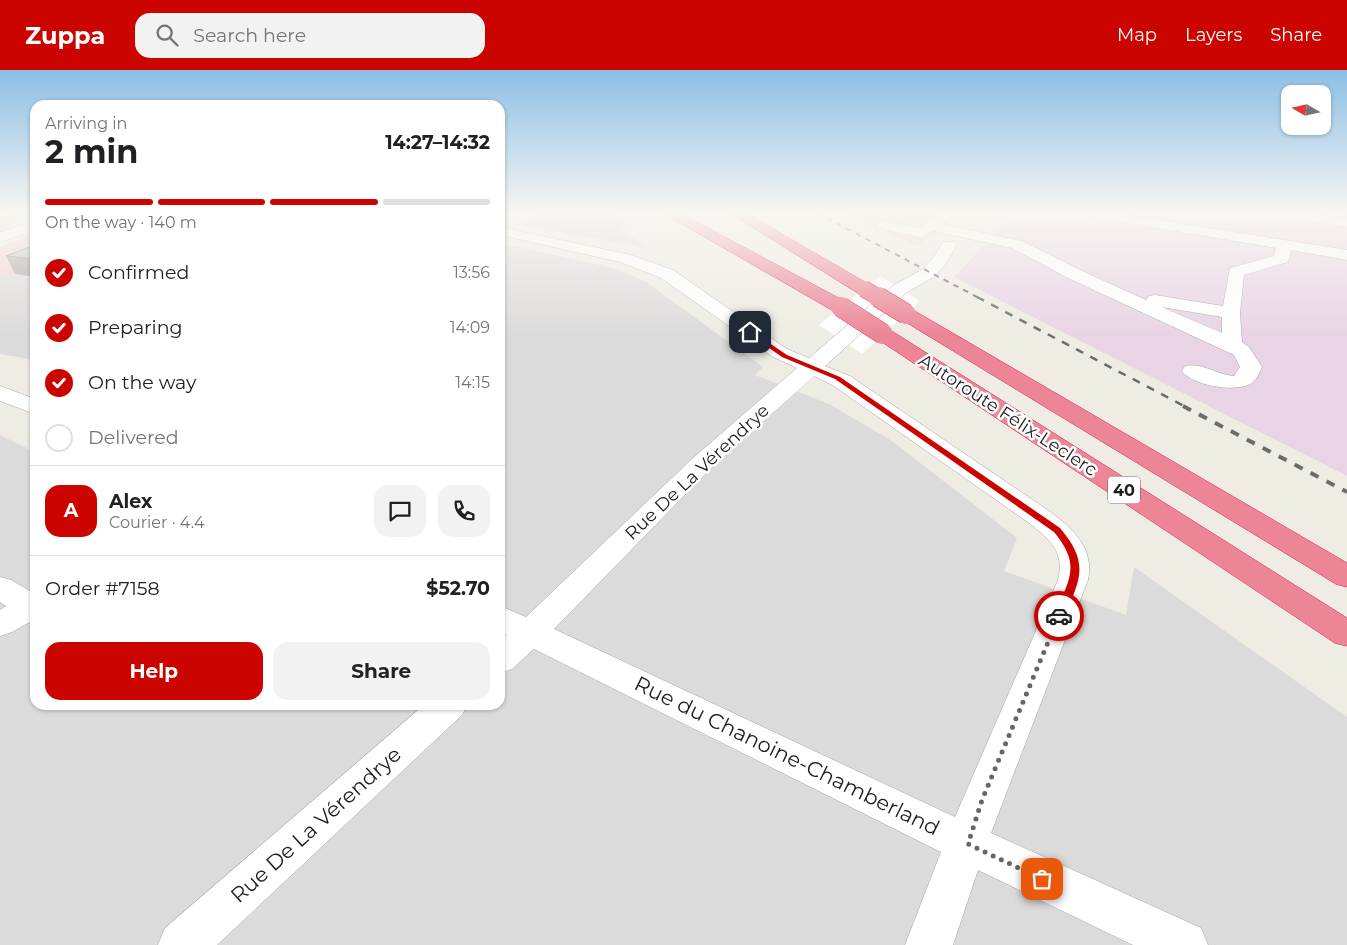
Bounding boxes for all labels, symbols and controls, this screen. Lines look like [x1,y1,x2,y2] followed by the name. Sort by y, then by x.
[135,13,485,58] search box
[25,21,105,50] text: Zuppa
[153,21,181,49] icon: search
[193,24,306,47] text: Search here
[1117,24,1157,46] text: Map
[1185,24,1242,46] text: Layers
[1270,24,1322,46] text: Share
[1281,85,1331,135] north arrow
[1281,85,1331,135] map controls
[45,114,127,133] text: Arriving in
[385,131,490,154] text: 14:27–14:32
[45,132,138,171] text: 2 min
[45,213,197,232] text: On the way · 140 m
[45,259,73,287] icon: check
[88,261,189,284] text: Confirmed
[453,263,490,282] text: 13:56
[729,311,771,353] pin
[45,314,73,342] icon: check
[88,316,183,339] text: Preparing
[450,318,490,337] text: 14:09
[736,318,764,346] icon: home
[915,349,1101,481] street label: Autoroute Félix-Leclerc
[45,369,73,397] icon: check
[88,371,196,394] text: On the way
[455,373,490,392] text: 14:15
[620,399,774,545] street label: Rue De La Vérendrye
[88,426,179,449] text: Delivered
[1108,476,1140,504] road number: 40
[374,485,426,537] button: chat
[438,485,490,537] button: phone
[109,490,152,513] text: Alex
[64,499,78,522] text: A
[109,513,205,532] text: Courier · 4.4
[45,577,160,600] text: Order #7158
[426,577,490,600] text: $52.70
[1034,591,1084,641] courier
[1045,602,1073,630] icon: car
[45,642,263,700] button: Help
[273,642,490,700] button: Share
[631,671,944,841] street label: Rue du Chanoine-Chamberland
[225,741,406,908] street label: Rue De La Vérendrye
[1021,858,1063,900] pin
[1028,865,1056,893] icon: bag

